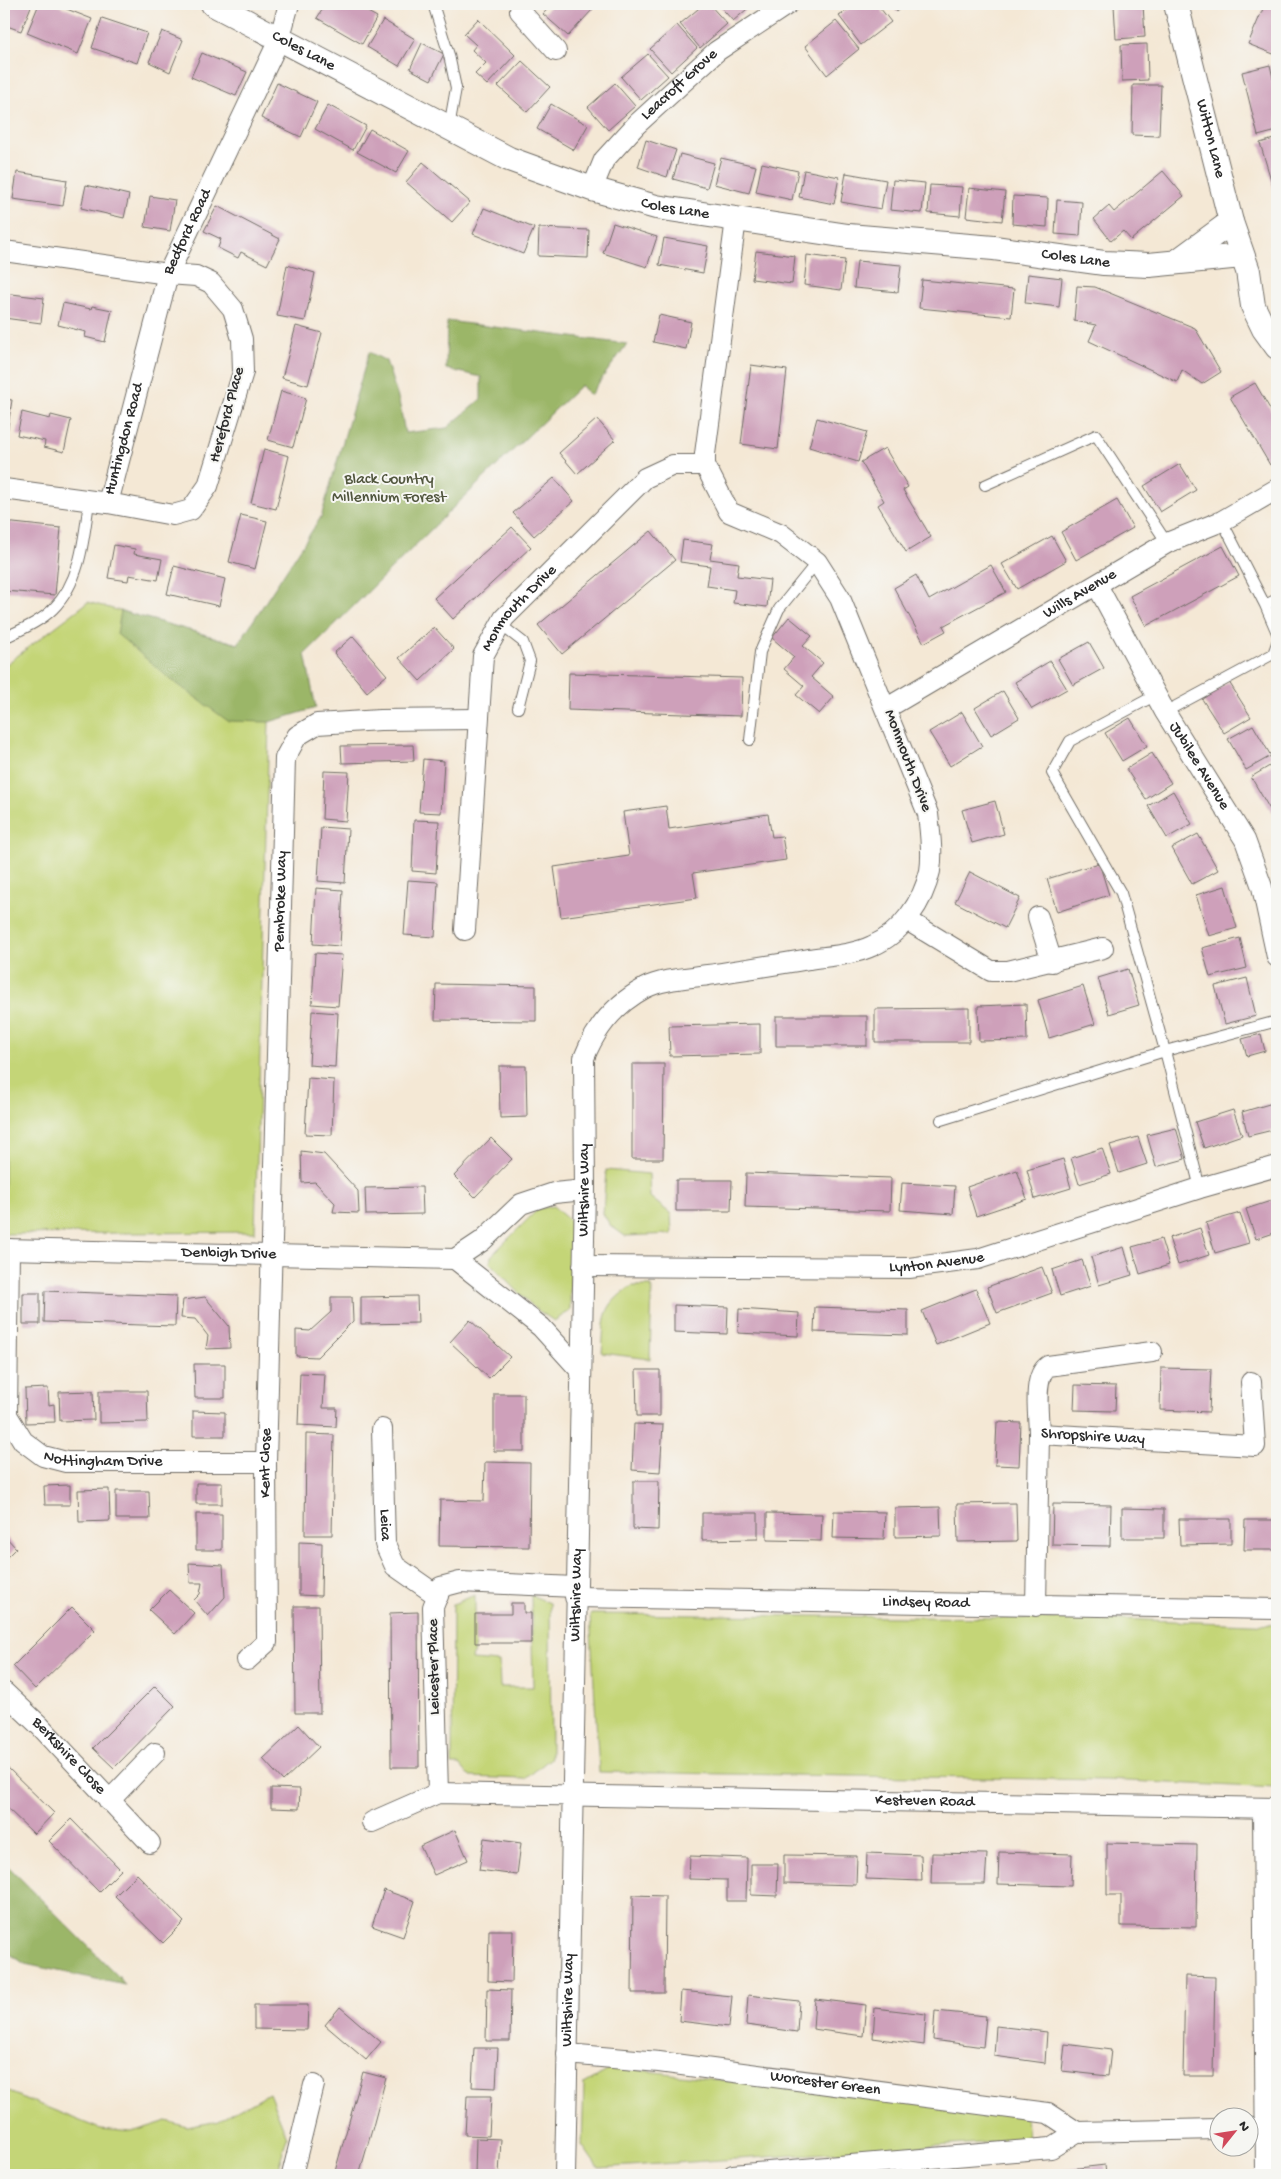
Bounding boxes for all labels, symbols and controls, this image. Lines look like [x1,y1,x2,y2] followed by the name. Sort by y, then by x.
[268,27,339,76] street label: Coles Lane
[637,45,722,125] street label: Leacroft Grove
[1191,97,1229,181] street label: Witton Lane
[159,185,217,279] street label: Bedford Road
[639,194,711,225] street label: Coles Lane
[1040,245,1111,273] street label: Coles Lane
[206,364,250,465] street label: Hereford Place
[101,379,149,497] street label: Huntingdon Road
[332,471,447,508] park label: Black Country Millennium Forest
[478,561,562,655] street label: Monmouth Drive
[1040,565,1121,623] street label: Wills Avenue
[879,707,935,815] street label: Monmouth Drive
[1164,719,1234,814] street label: Jubilee Avenue
[270,851,292,953] street label: Pembroke Way
[575,1143,595,1237] street label: Wiltshire Way
[180,1243,277,1265] street label: Denbigh Drive
[889,1248,988,1278] street label: Lynton Avenue
[1040,1425,1145,1449] street label: Shropshire Way
[256,1427,276,1498] street label: Kent Close
[41,1447,163,1472] street label: Nottingham Drive
[375,1509,394,1542] street label: Leica
[566,1548,587,1642] street label: Wiltshire Way
[882,1593,971,1613] street label: Lindsey Road
[425,1618,445,1715] street label: Leicester Place
[27,1713,110,1800] street label: Berkshire Close
[875,1791,976,1812] street label: Kesteven Road
[558,1953,579,2047] street label: Wiltshire Way
[769,2067,882,2101] street label: Worcester Green
[1208,2106,1258,2156] north arrow
[1233,2119,1253,2135] text: N

